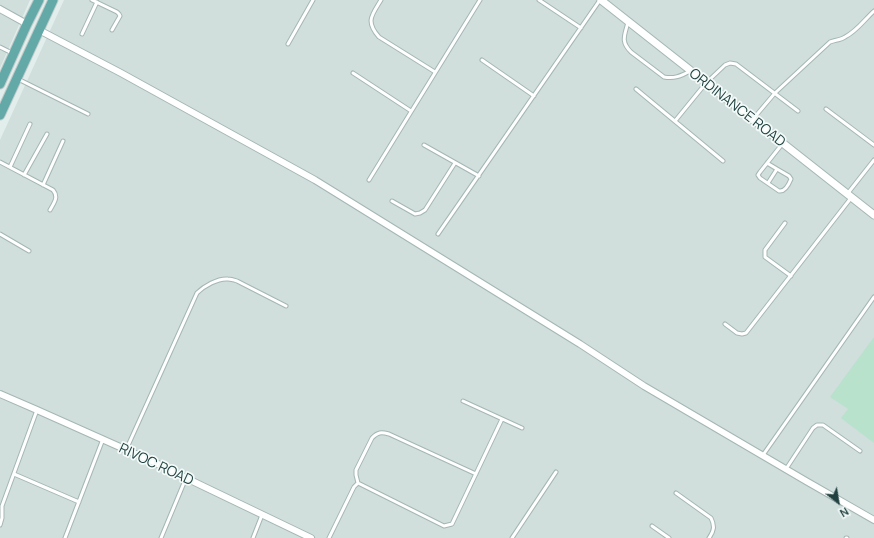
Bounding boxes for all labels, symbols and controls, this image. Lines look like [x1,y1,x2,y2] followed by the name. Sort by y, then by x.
[686,65,788,151] street label: ORDINANCE ROAD
[116,440,196,490] street label: RIVOC ROAD
[818,482,858,522] north arrow
[837,504,852,521] text: N

